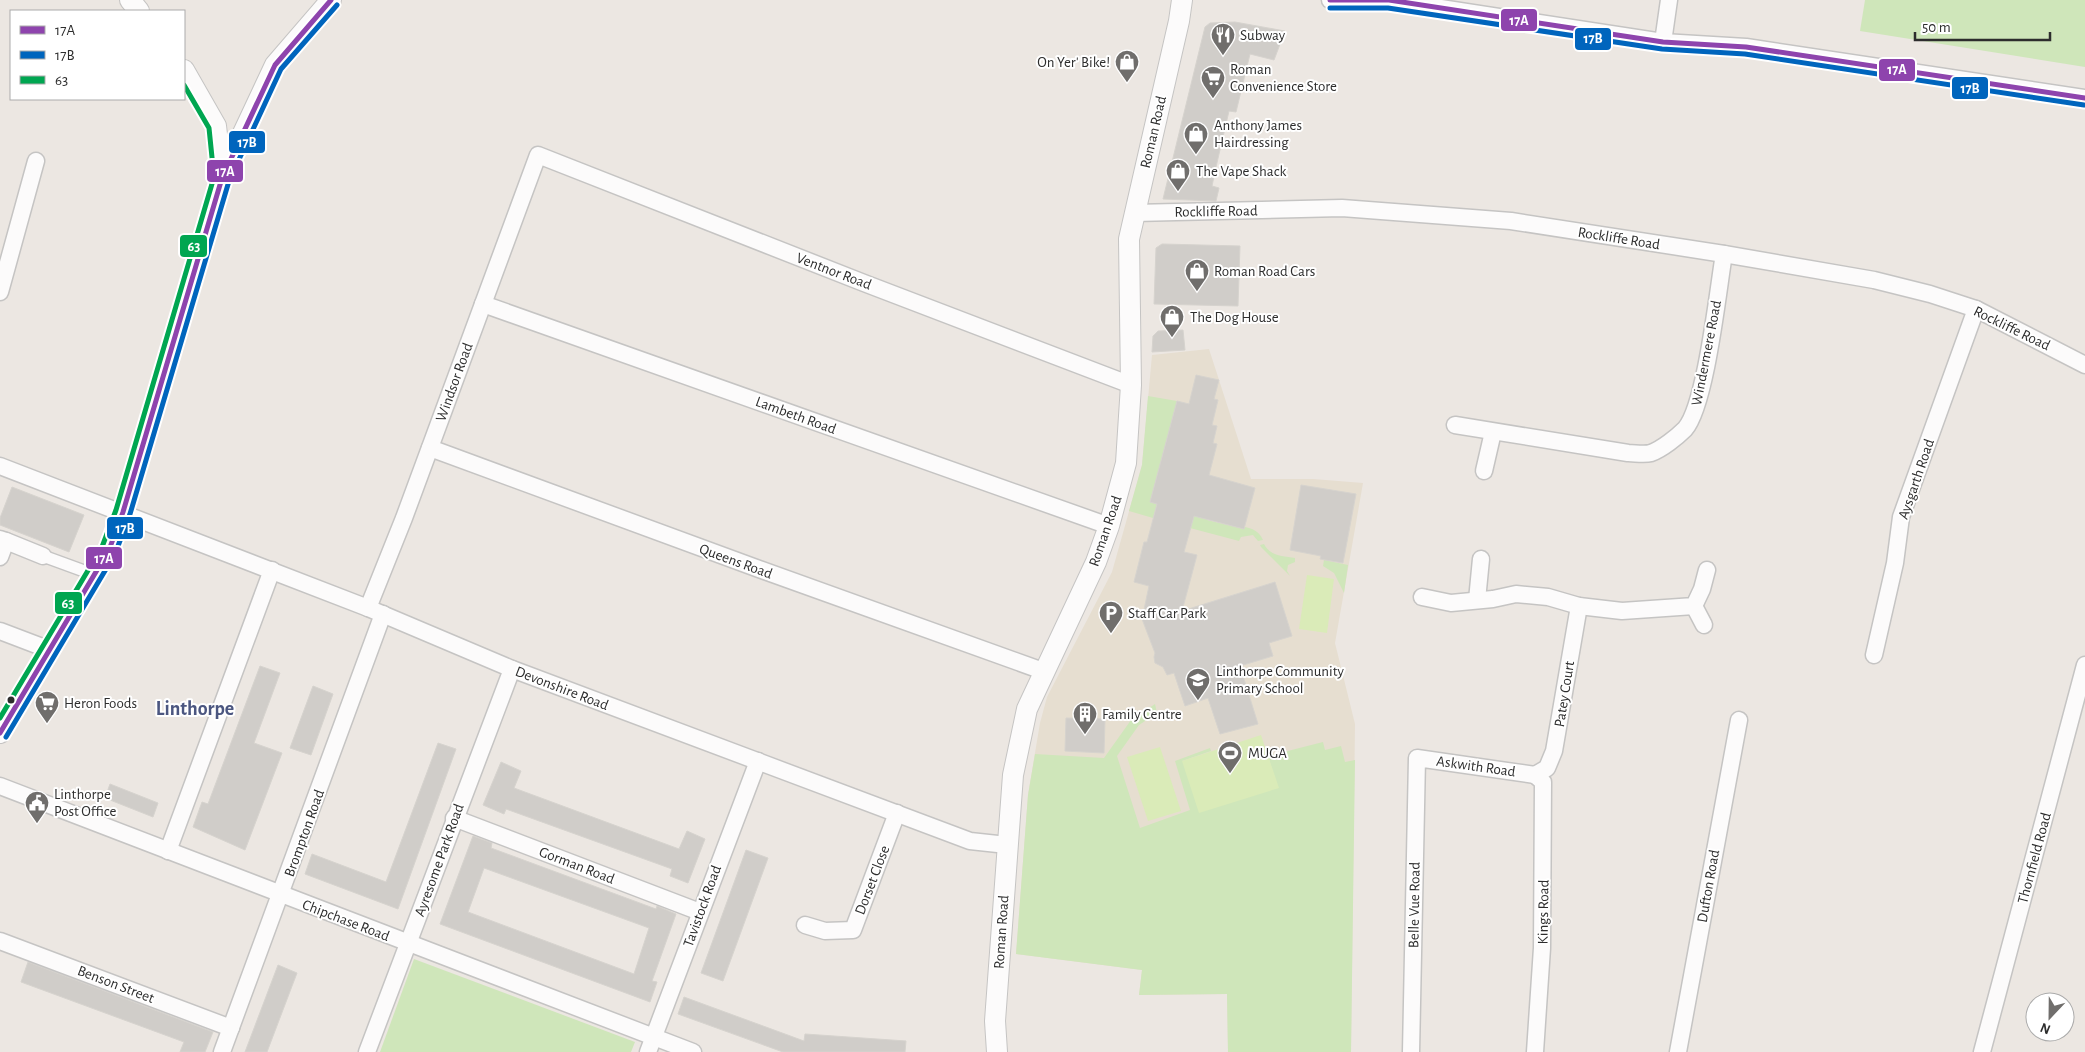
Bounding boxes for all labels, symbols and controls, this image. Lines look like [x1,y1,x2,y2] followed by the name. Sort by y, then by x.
[1500,8,1538,32] line badge: 17A
[10,10,185,100] legend
[1915,10,2050,42] scale bar
[1509,14,1529,28] text: 17A
[1922,20,1951,35] text: 50 m
[1210,22,1236,56] restaurant icon: Subway
[55,23,75,38] text: 17A
[1574,27,1612,51] line badge: 17B
[1240,28,1286,43] place label: Subway
[1583,32,1603,46] text: 17B
[55,48,74,63] text: 17B
[1114,49,1140,83] shop icon: On Yer' Bike!
[1037,55,1110,70] place label: On Yer' Bike!
[1878,58,1916,82] line badge: 17A
[1230,62,1337,94] place label: Roman Convenience Store
[1887,63,1907,77] text: 17A
[1200,65,1226,99] supermarket icon: Roman Convenience Store
[55,73,68,88] text: 63
[1951,76,1989,100] line badge: 17B
[1960,82,1980,96] text: 17B
[1138,94,1169,170] street label: Roman Road
[1214,118,1302,150] place label: Anthony James Hairdressing
[1183,121,1209,155] shop icon: Anthony James Hairdressing
[228,130,266,154] line badge: 17B
[237,136,257,150] text: 17B
[1165,158,1191,192] shop icon: The Vape Shack
[206,159,244,183] line badge: 17A
[1196,164,1286,179] place label: The Vape Shack
[215,165,235,179] text: 17A
[1174,203,1258,220] street label: Rockliffe Road
[1577,225,1661,252] street label: Rockliffe Road
[179,234,208,258] line badge: 63
[188,240,200,254] text: 63
[794,250,874,293] street label: Ventnor Road
[1184,258,1210,292] shop icon: Roman Road Cars
[1214,264,1315,279] place label: Roman Road Cars
[1689,299,1724,407] street label: Windermere Road
[1971,303,2053,354] street label: Rockliffe Road
[1159,304,1185,338] shop icon: The Dog House
[1190,310,1279,325] place label: The Dog House
[433,341,476,423] street label: Windsor Road
[754,394,838,437] street label: Lambeth Road
[1896,437,1937,521] street label: Aysgarth Road
[1086,494,1125,569] street label: Roman Road
[106,516,144,540] line badge: 17B
[115,522,135,536] text: 17B
[697,541,775,582] street label: Queens Road
[85,546,123,570] line badge: 17A
[94,552,114,566] text: 17A
[54,591,83,615] line badge: 63
[62,597,74,611] text: 63
[1098,600,1124,634] parking icon: Staff Car Park
[1128,606,1206,621] place label: Staff Car Park
[1552,660,1577,728] street label: Patey Court
[513,664,611,713] street label: Devonshire Road
[1216,664,1345,696] place label: Linthorpe Community Primary School
[1185,667,1211,701] school or university icon: Linthorpe Community Primary School
[34,690,60,724] supermarket icon: Heron Foods
[6,695,16,705] unlabelled marker
[64,696,137,711] place label: Heron Foods
[156,699,234,719] district label: Linthorpe
[1072,701,1098,735] building icon: Family Centre
[1102,707,1182,722] place label: Family Centre
[1217,740,1243,774] sports icon: MUGA
[1248,746,1287,761] place label: MUGA
[1435,754,1517,779] street label: Askwith Road
[54,787,117,819] place label: Linthorpe Post Office
[282,787,327,879] street label: Brompton Road
[24,790,50,824] public building icon: Linthorpe Post Office
[412,802,467,919] street label: Ayresome Park Road
[2015,811,2054,905] street label: Thornfield Road
[852,843,893,917] street label: Dorset Close
[537,844,617,887] street label: Gorman Road
[1695,848,1722,924] street label: Dufton Road
[1406,862,1423,948] street label: Belle Vue Road
[681,863,724,949] street label: Tavistock Road
[1535,879,1552,945] street label: Kings Road
[991,894,1012,969] street label: Roman Road
[300,897,392,944] street label: Chipchase Road
[75,963,156,1006] street label: Benson Street
[2025,992,2075,1042] north arrow
[2038,1020,2053,1036] text: N

